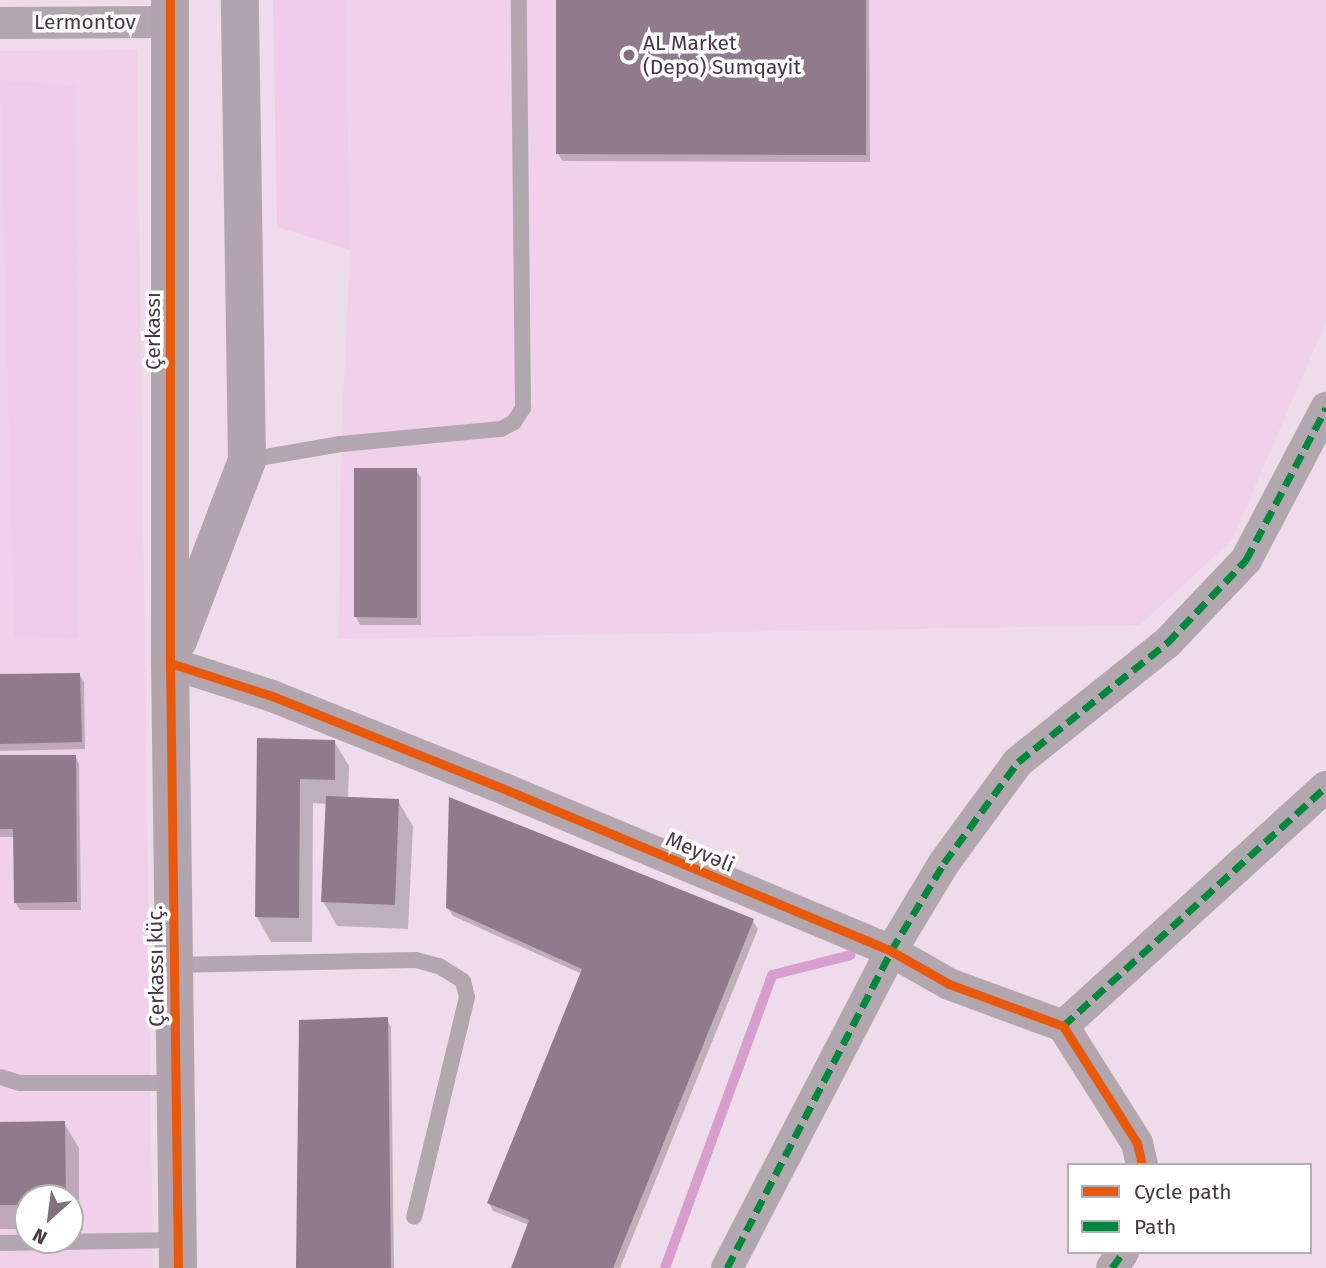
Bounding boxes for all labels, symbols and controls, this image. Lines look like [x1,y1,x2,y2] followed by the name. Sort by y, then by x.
[34,9,136,35] street label: Lermontov
[643,30,801,80] place label: AL Market (Depo) Sumqayit
[621,47,637,63] marker: AL Market (Depo) Sumqayit
[140,292,166,370] street label: Çerkassı
[662,826,738,878] street label: Meyvəli
[142,905,170,1027] street label: Çerkassı küç.
[1067,1163,1312,1254] legend
[1134,1179,1232,1205] text: Cycle path
[14,1184,84,1254] north arrow
[1134,1214,1176,1240] text: Path
[29,1223,51,1249] text: N

